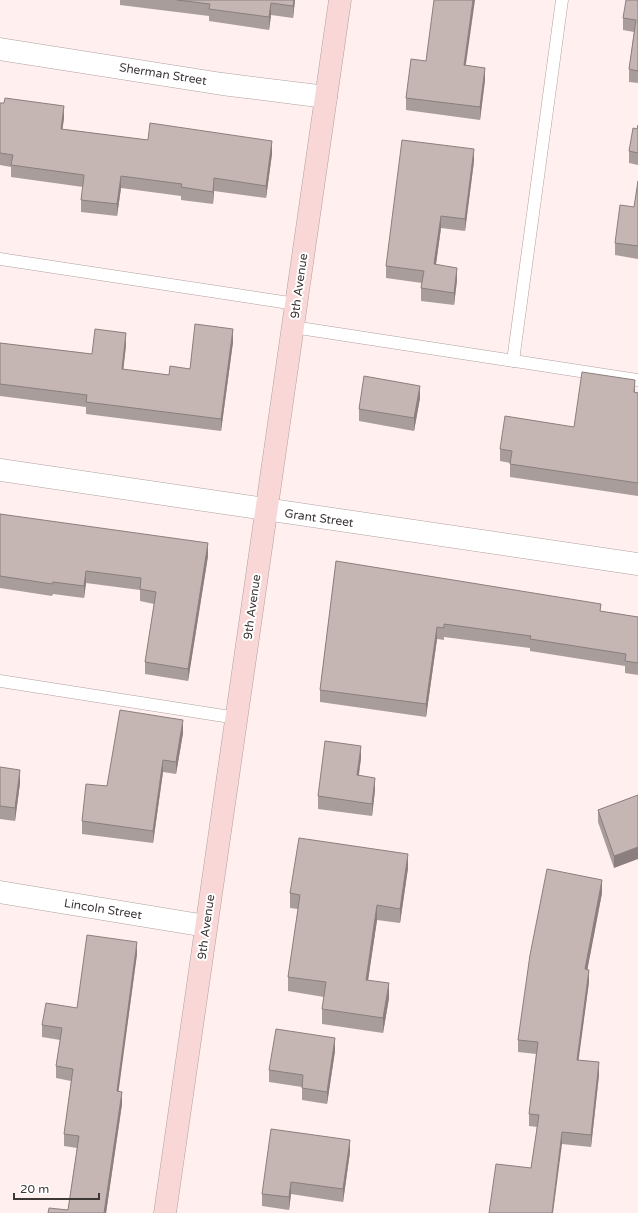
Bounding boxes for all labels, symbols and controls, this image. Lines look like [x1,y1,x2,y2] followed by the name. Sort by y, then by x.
[118,60,208,88] street label: Sherman Street
[288,252,311,319] street label: 9th Avenue
[284,506,355,530] street label: Grant Street
[241,573,264,640] street label: 9th Avenue
[195,893,218,960] street label: 9th Avenue
[63,896,143,922] street label: Lincoln Street
[14,1175,99,1201] scale bar
[20,1182,49,1196] text: 20 m

